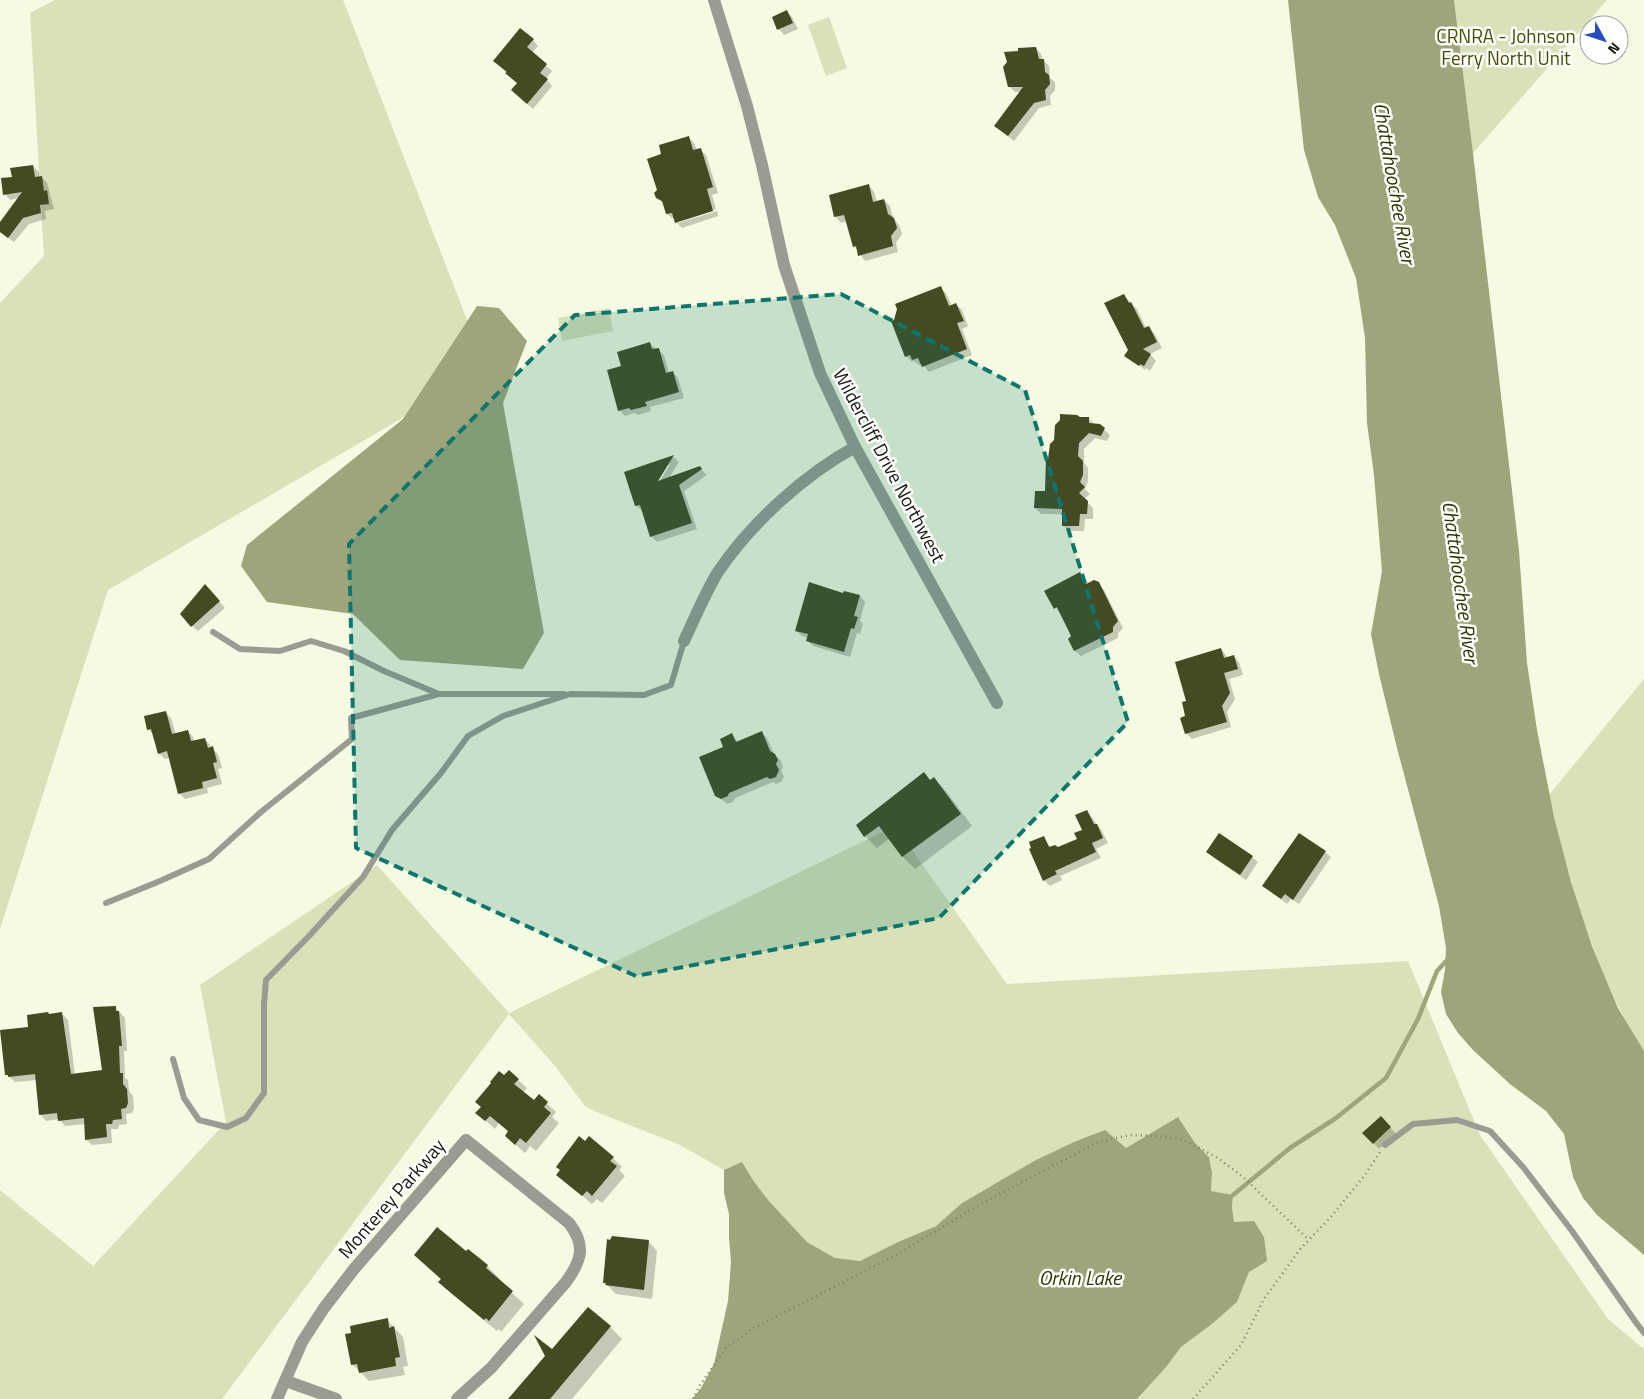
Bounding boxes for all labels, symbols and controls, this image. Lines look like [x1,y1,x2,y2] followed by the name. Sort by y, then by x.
[1579,15,1629,65] north arrow
[1436,21,1576,72] park label: CRNRA - Johnson Ferry North Unit
[1603,38,1626,59] text: N
[1366,100,1425,269] water label: Chattahoochee River
[826,363,954,568] street label: Wildercliff Drive Northwest
[1434,499,1488,668] water label: Chattahoochee River
[331,1132,451,1264] street label: Monterey Parkway
[1039,1262,1123,1293] water label: Orkin Lake

